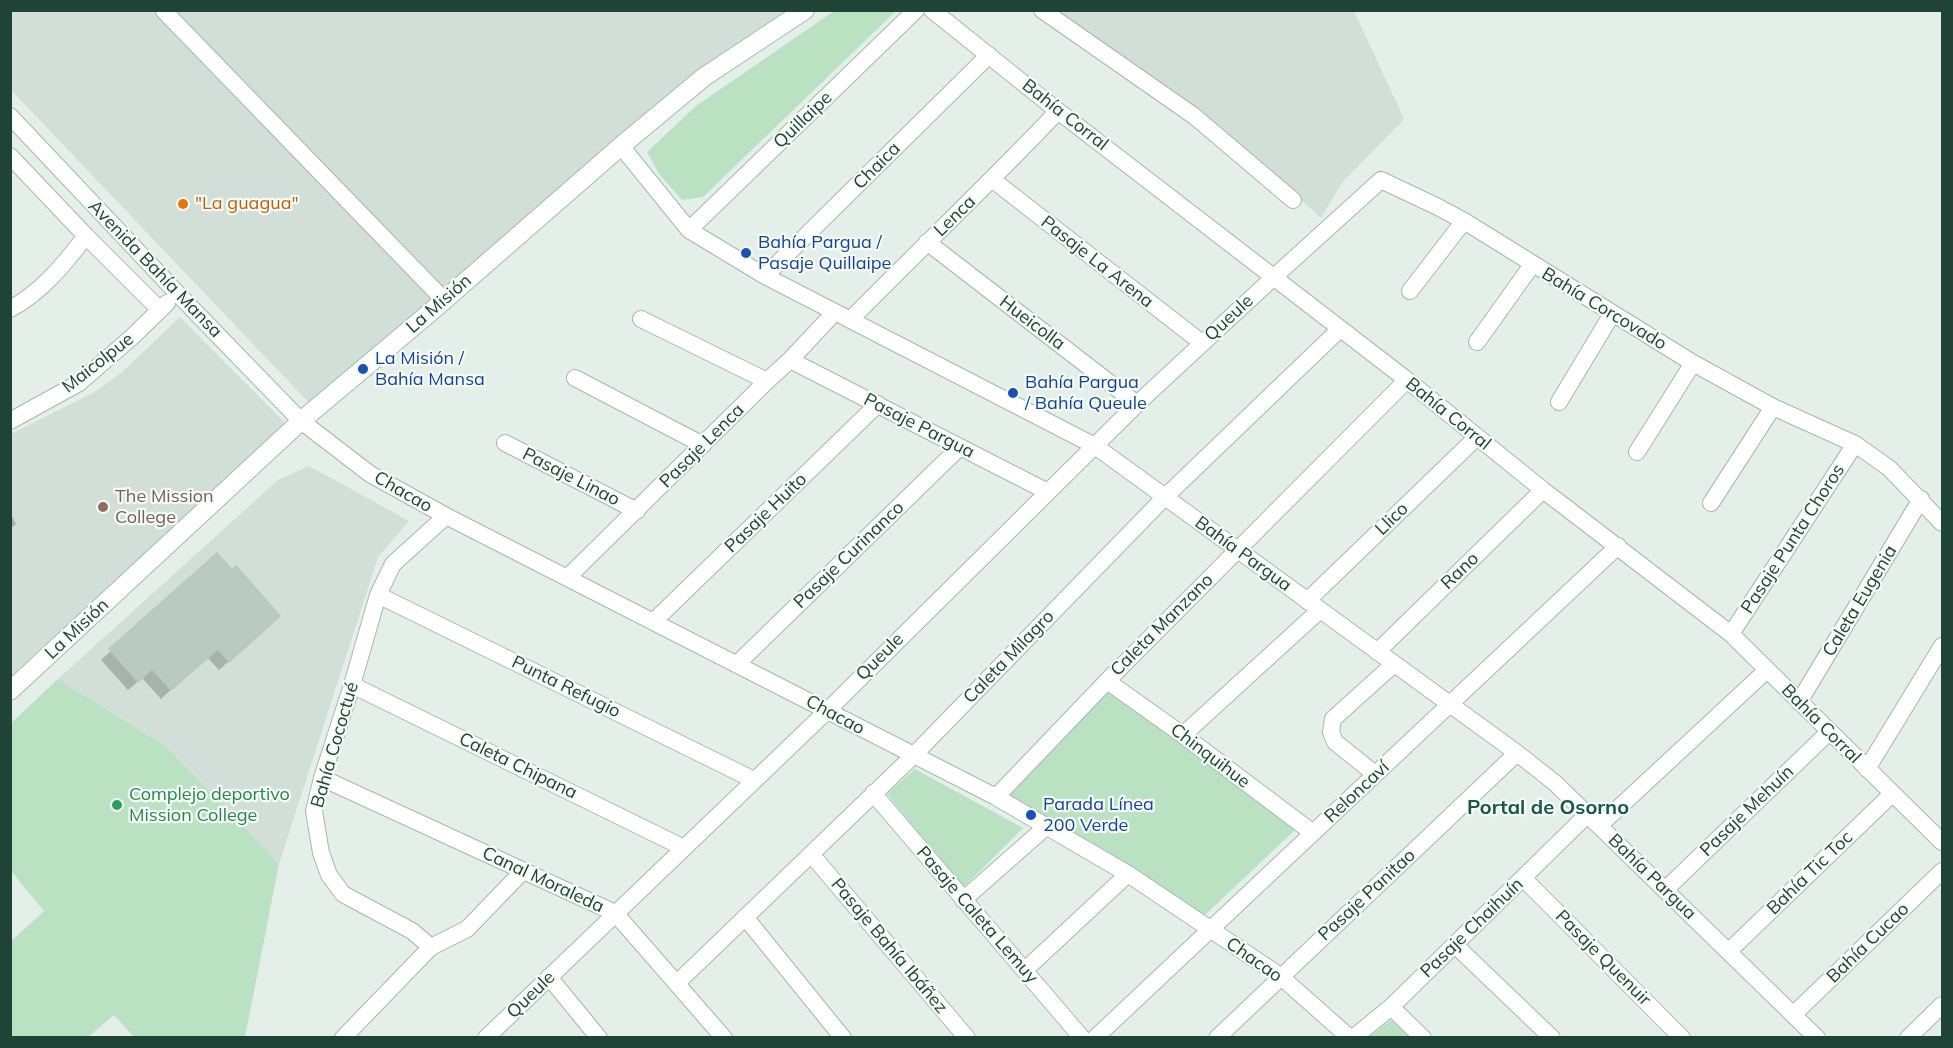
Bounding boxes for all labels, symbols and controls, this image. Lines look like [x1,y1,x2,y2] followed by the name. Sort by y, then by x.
[1018,75,1112,155] street label: Bahía Corral
[769,87,837,153] street label: Quillaipe
[849,138,905,194] street label: Chaica
[930,191,980,241] street label: Lenca
[195,193,298,215] place label: "La guagua"
[84,196,226,342] street label: Avenida Bahía Mansa
[176,197,190,211] marker: "La guagua"
[1036,211,1158,313] street label: Pasaje La Arena
[758,232,891,274] place label: Bahía Pargua / Pasaje Quillaipe
[739,246,753,260] marker: Bahía Pargua / Pasaje Quillaipe
[1538,263,1670,355] street label: Bahía Corcovado
[402,270,476,338] street label: La Misión
[1200,290,1258,346] street label: Queule
[995,291,1069,355] street label: Hueicolla
[58,328,138,398] street label: Maicolpue
[375,348,485,391] place label: La Misión / Bahía Mansa
[356,362,370,376] marker: La Misión / Bahía Mansa
[1025,372,1147,415] place label: Bahía Pargua / Bahía Queule
[1401,373,1495,455] street label: Bahía Corral
[1006,386,1020,400] marker: Bahía Pargua / Bahía Queule
[860,389,978,463] street label: Pasaje Pargua
[655,399,749,493] street label: Pasaje Lenca
[519,443,623,511] street label: Pasaje Linao
[1737,460,1849,618] street label: Pasaje Punta Choros
[370,467,436,517] street label: Chacao
[721,469,811,557] street label: Pasaje Huito
[115,486,214,528] place label: The Mission College
[789,497,909,613] street label: Pasaje Curinanco
[1371,498,1413,540] street label: Llico
[96,500,110,514] marker: The Mission College
[1191,512,1295,596] street label: Bahía Pargua
[1818,541,1902,661] street label: Caleta Eugenia
[1437,548,1483,594] street label: Rano
[1106,569,1218,681] street label: Caleta Manzano
[41,594,113,664] street label: La Misión
[959,606,1059,708] street label: Caleta Milagro
[852,629,908,685] street label: Queule
[508,651,624,723] street label: Punta Refugio
[307,680,363,810] street label: Bahía Cococtué
[1777,680,1865,768] street label: Bahía Corral
[802,691,868,739] street label: Chacao
[1166,719,1254,793] street label: Chinquihue
[455,728,581,804] street label: Caleta Chipana
[1320,757,1394,827] street label: Reloncaví
[1696,761,1798,861] street label: Pasaje Mehuín
[129,784,290,826] place label: Complejo deportivo Mission College
[1043,794,1154,836] place label: Parada Línea 200 Verde
[1467,796,1629,820] district label: Portal de Osorno
[110,798,124,812] marker: Complejo deportivo Mission College
[1024,808,1038,822] marker: Parada Línea 200 Verde
[1763,827,1857,919] street label: Bahía Tic Toc
[1604,830,1700,924] street label: Bahía Pargua
[479,842,607,918] street label: Canal Moraleda
[912,842,1042,988] street label: Pasaje Caleta Lemuy
[1314,845,1420,945] street label: Pasaje Panitao
[826,874,952,1018] street label: Pasaje Bahía Ibáñez
[1416,874,1528,982] street label: Pasaje Chaihuín
[1822,898,1914,988] street label: Bahía Cucao
[1551,906,1655,1010] street label: Pasaje Quenuir
[1222,933,1286,987] street label: Chacao
[502,967,560,1023] street label: Queule

